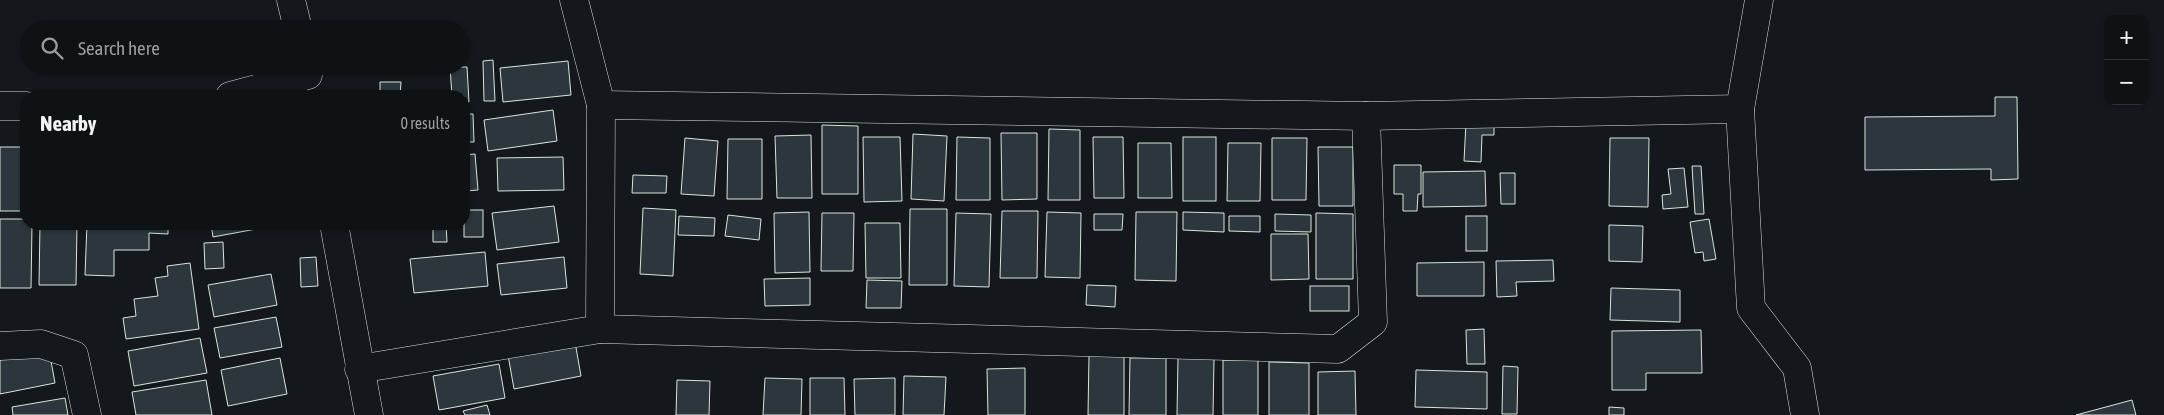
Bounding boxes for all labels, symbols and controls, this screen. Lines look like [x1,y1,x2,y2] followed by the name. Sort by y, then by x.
[2104,15,2149,105] map controls
[2104,15,2149,60] button: +
[20,20,470,75] search box
[38,34,66,62] icon: search
[78,37,160,59] text: Search here
[2104,60,2149,105] button: −
[40,111,96,135] text: Nearby
[400,114,450,132] text: 0 results

